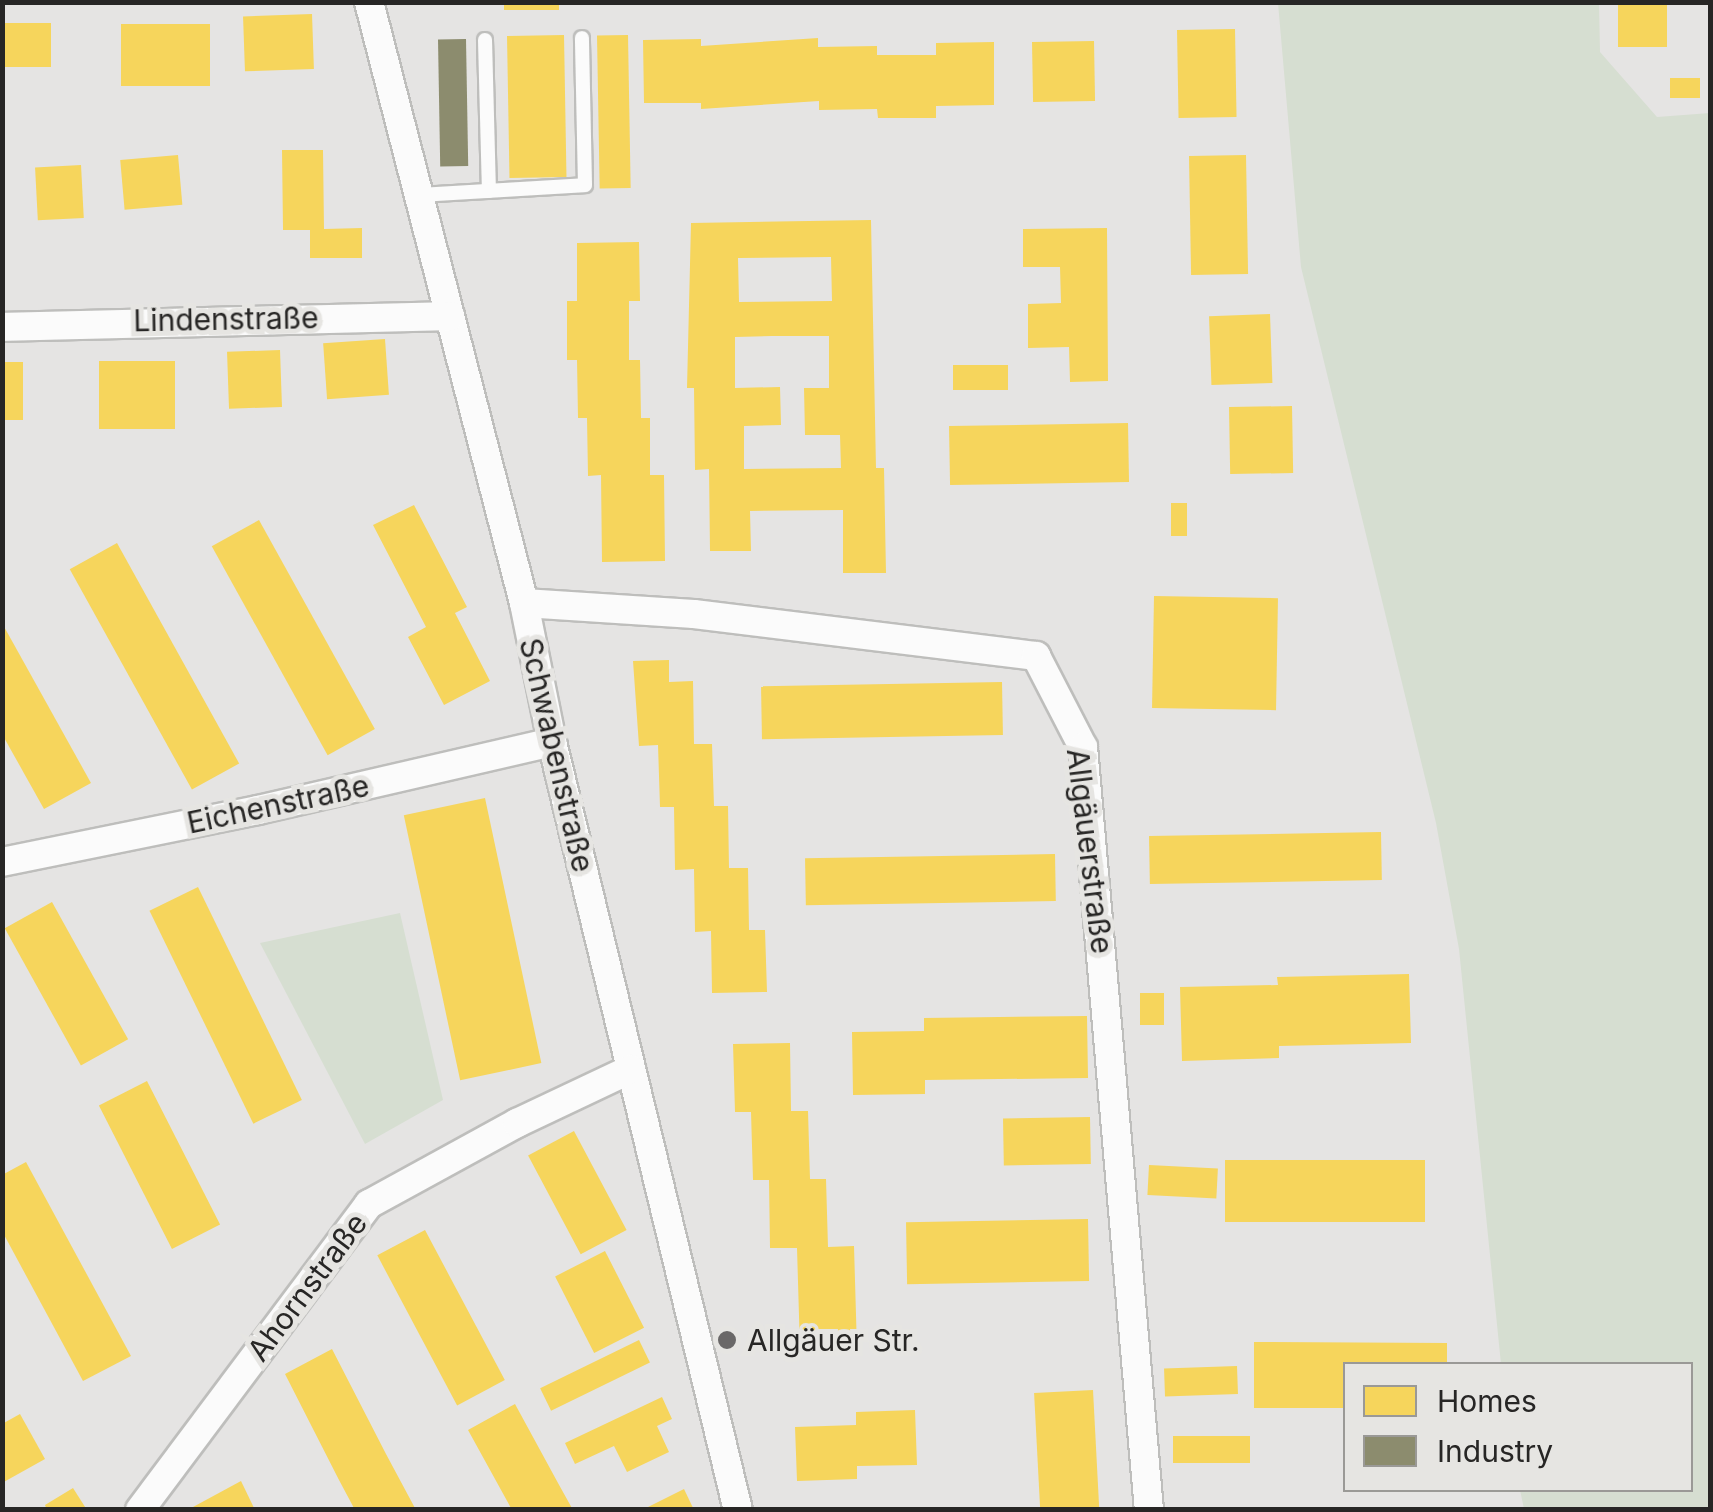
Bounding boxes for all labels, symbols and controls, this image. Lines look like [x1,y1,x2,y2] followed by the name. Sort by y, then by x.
[133,299,319,339] street label: Lindenstraße
[513,635,601,875] street label: Schwabenstraße
[1060,746,1120,956] street label: Allgäuerstraße
[184,767,372,841] street label: Eichenstraße
[240,1206,374,1368] street label: Ahornstraße
[747,1322,920,1358] place label: Allgäuer Str.
[716,1329,738,1351] marker: Allgäuer Str.
[1343,1362,1693,1492] legend
[1437,1383,1537,1419] text: Homes
[1437,1433,1553,1469] text: Industry

